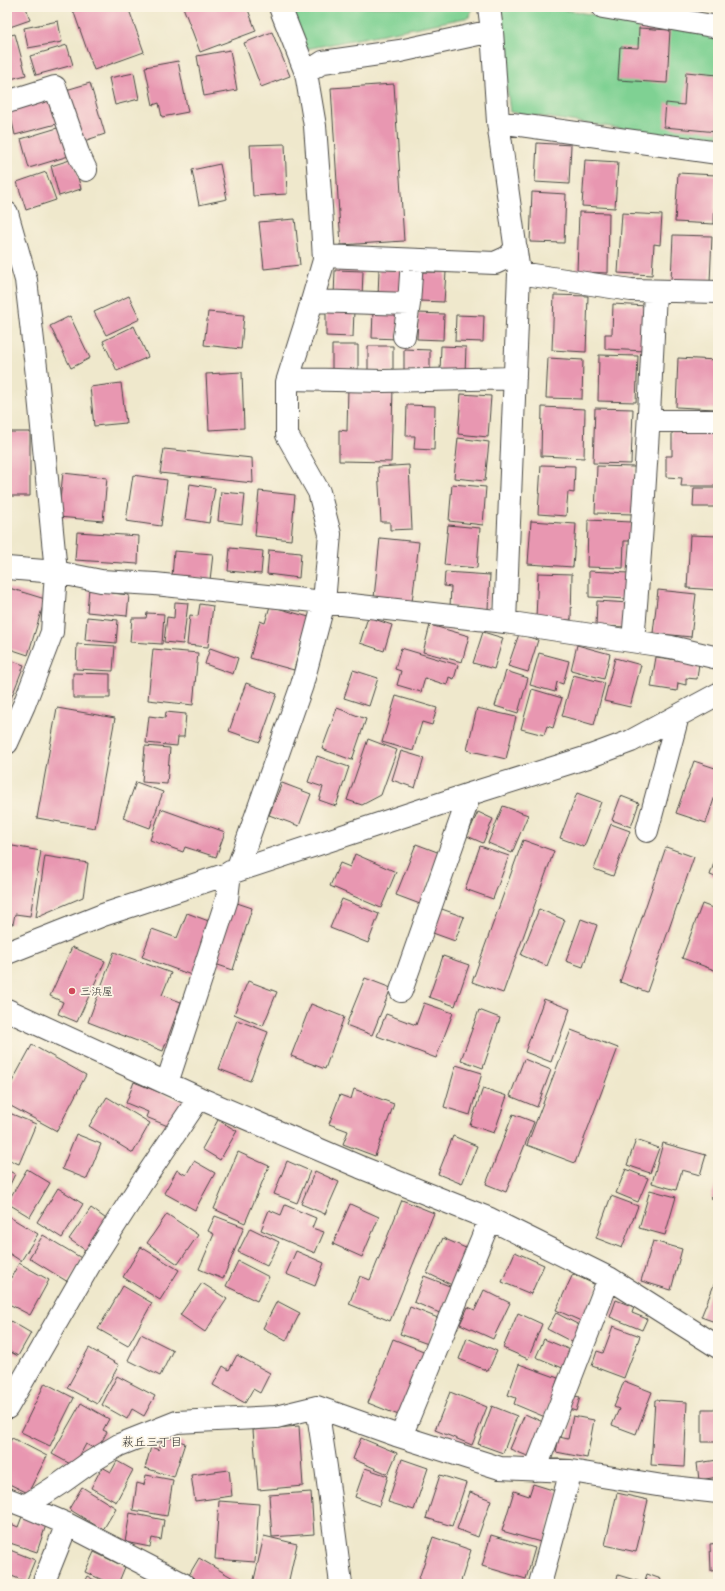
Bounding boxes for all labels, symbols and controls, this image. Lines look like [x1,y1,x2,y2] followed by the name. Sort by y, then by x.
[80,985,113,998] place label: 三浜屋
[67,986,77,996] marker: 三浜屋
[122,1435,182,1450] district label: 萩丘三丁目

